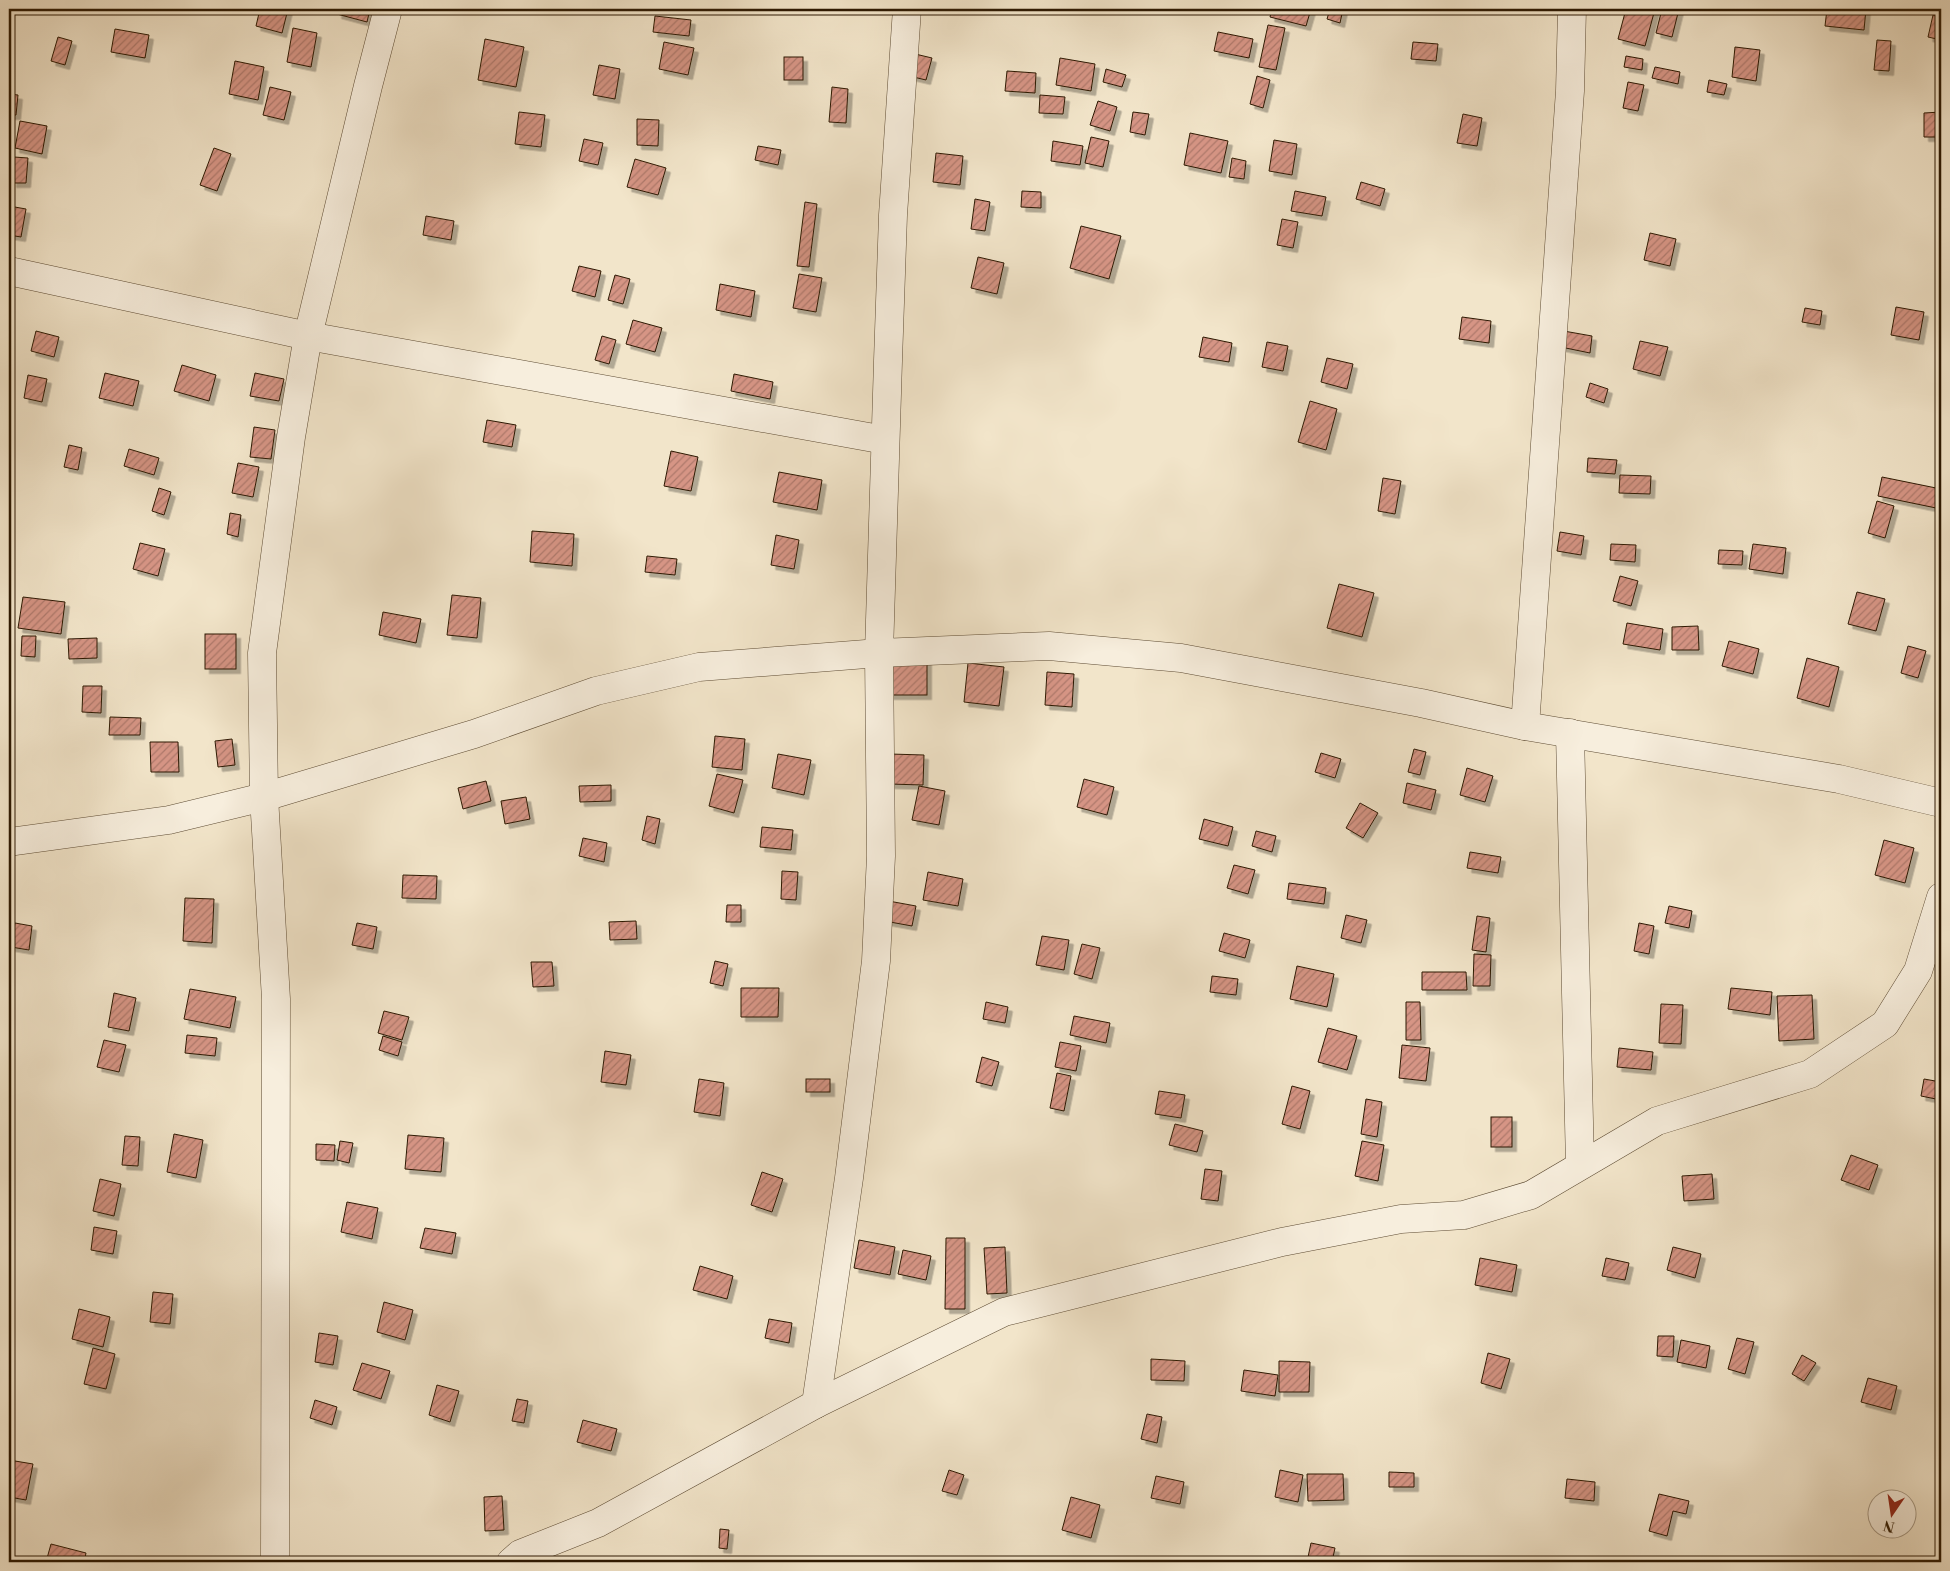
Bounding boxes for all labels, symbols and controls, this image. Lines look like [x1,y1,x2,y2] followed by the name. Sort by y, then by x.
[1868,1488,1918,1538] north arrow
[1882,1516,1897,1536] text: N

